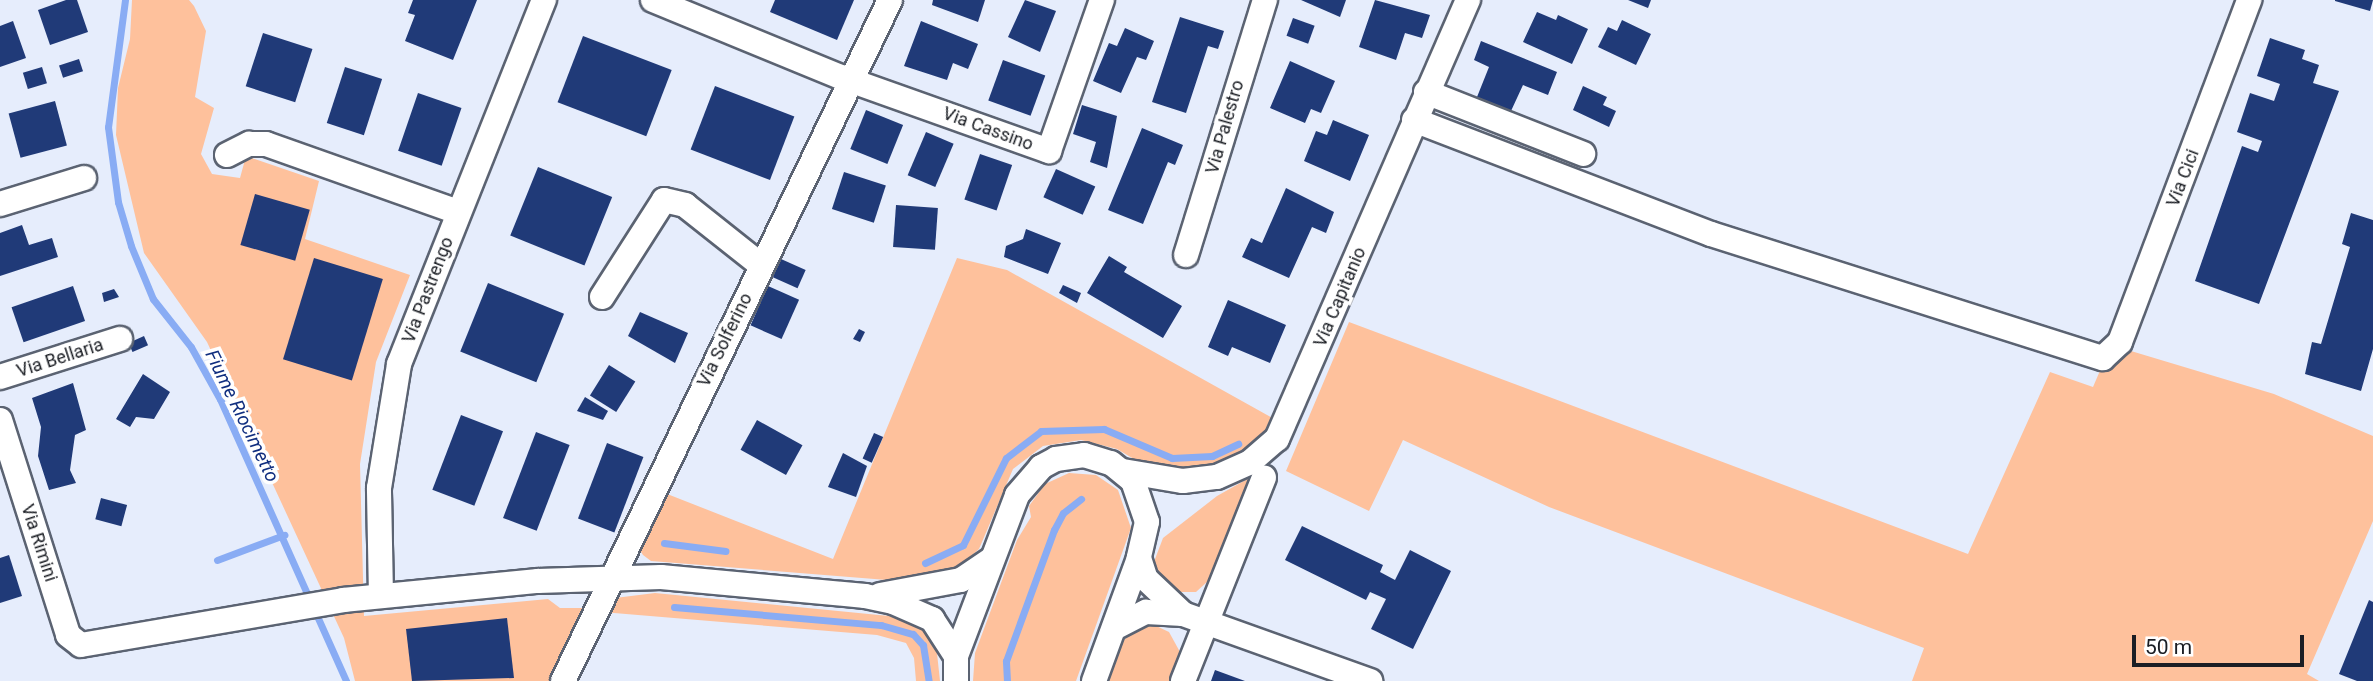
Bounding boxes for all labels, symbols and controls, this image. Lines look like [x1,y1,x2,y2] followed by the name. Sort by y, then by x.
[1201,78,1249,176] street label: Via Palestro
[940,103,1036,155] street label: Via Cassino
[2162,146,2204,210] street label: Via Cici
[398,234,458,346] street label: Via Pastrengo
[1309,244,1371,350] street label: Via Capitanio
[693,290,757,390] street label: Via Solferino
[14,334,106,382] street label: Via Bellaria
[200,346,284,486] water label: Fiume Riocimetto
[16,502,62,584] street label: Via Rimini
[2135,622,2306,666] scale bar
[2145,635,2192,659] text: 50 m

